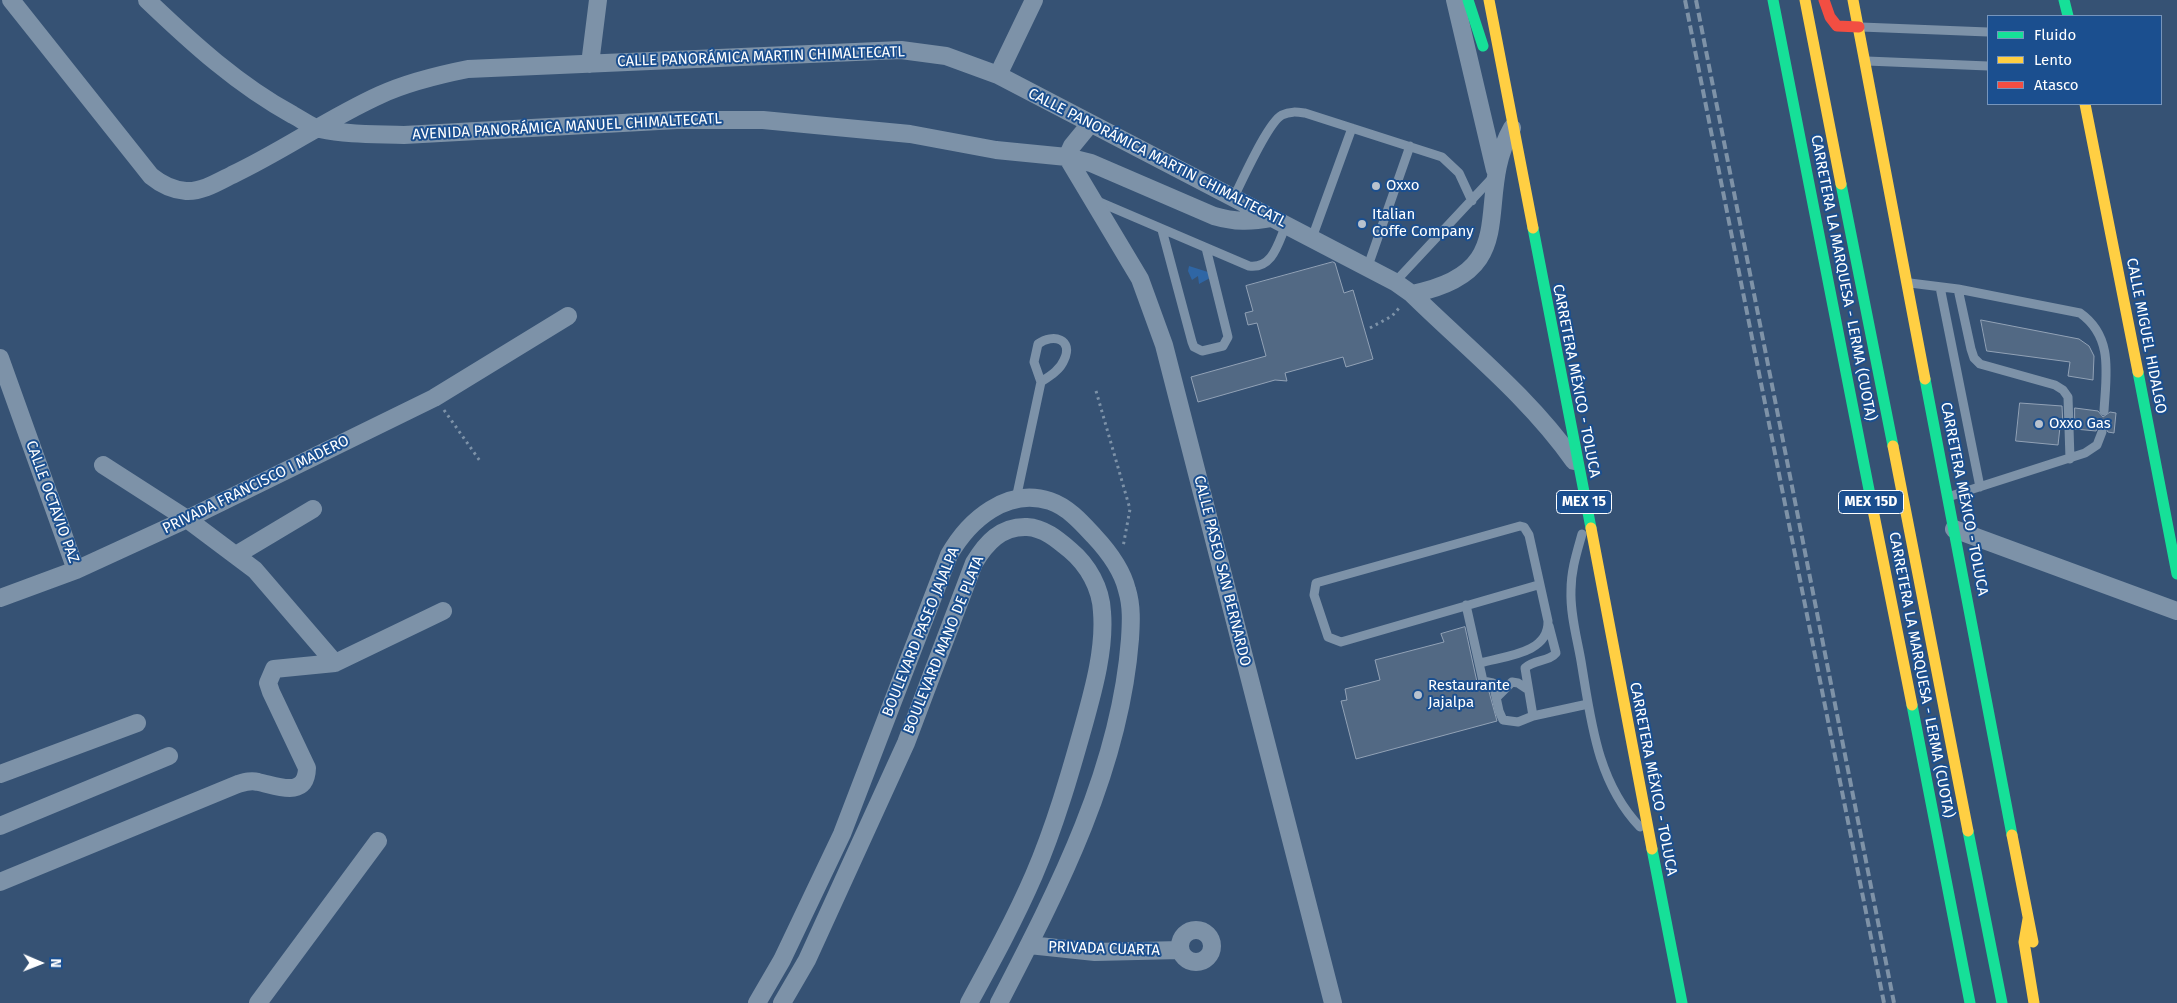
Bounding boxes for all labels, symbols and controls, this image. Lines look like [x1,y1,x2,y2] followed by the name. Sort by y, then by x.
[1987,15,2162,105] legend
[2034,26,2076,44] text: Fluido
[617,43,905,71] street label: CALLE PANORÁMICA MARTIN CHIMALTECATL
[2034,51,2072,69] text: Lento
[2034,76,2079,94] text: Atasco
[1025,85,1289,231] street label: CALLE PANORÁMICA MARTIN CHIMALTECATL
[412,110,722,144] street label: AVENIDA PANORÁMICA MANUEL CHIMALTECATL
[1806,134,1880,422] street label: CARRETERA LA MARQUESA - LERMA (CUOTA)
[1386,177,1419,195] place label: Oxxo
[1370,180,1382,192] marker: Oxxo
[1372,206,1474,241] place label: Italian Coffe Company
[1356,218,1368,230] marker: Italian Coffe Company
[2122,257,2170,415] street label: CALLE MIGUEL HIDALGO
[1548,283,1604,479] street label: CARRETERA MÉXICO - TOLUCA
[1936,401,1992,597] street label: CARRETERA MÉXICO - TOLUCA
[2049,415,2111,433] place label: Oxxo Gas
[2033,418,2045,430] marker: Oxxo Gas
[160,432,352,538] street label: PRIVADA FRANCISCO I MADERO
[21,438,83,566] street label: CALLE OCTAVIO PAZ
[1190,474,1254,668] street label: CALLE PASEO SAN BERNARDO
[1556,491,1612,514] road number: MEX 15
[1838,491,1904,514] road number: MEX 15D
[1884,531,1958,819] street label: CARRETERA LA MARQUESA - LERMA (CUOTA)
[879,545,963,719] street label: BOULEVARD PASEO JAJALPA
[900,553,988,737] street label: BOULEVARD MANO DE PLATA
[1428,677,1510,712] place label: Restaurante Jajalpa
[1625,681,1681,877] street label: CARRETERA MÉXICO - TOLUCA
[1412,689,1424,701] marker: Restaurante Jajalpa
[15,938,65,988] north arrow
[1048,938,1160,960] street label: PRIVADA CUARTA
[47,958,64,968] text: N

